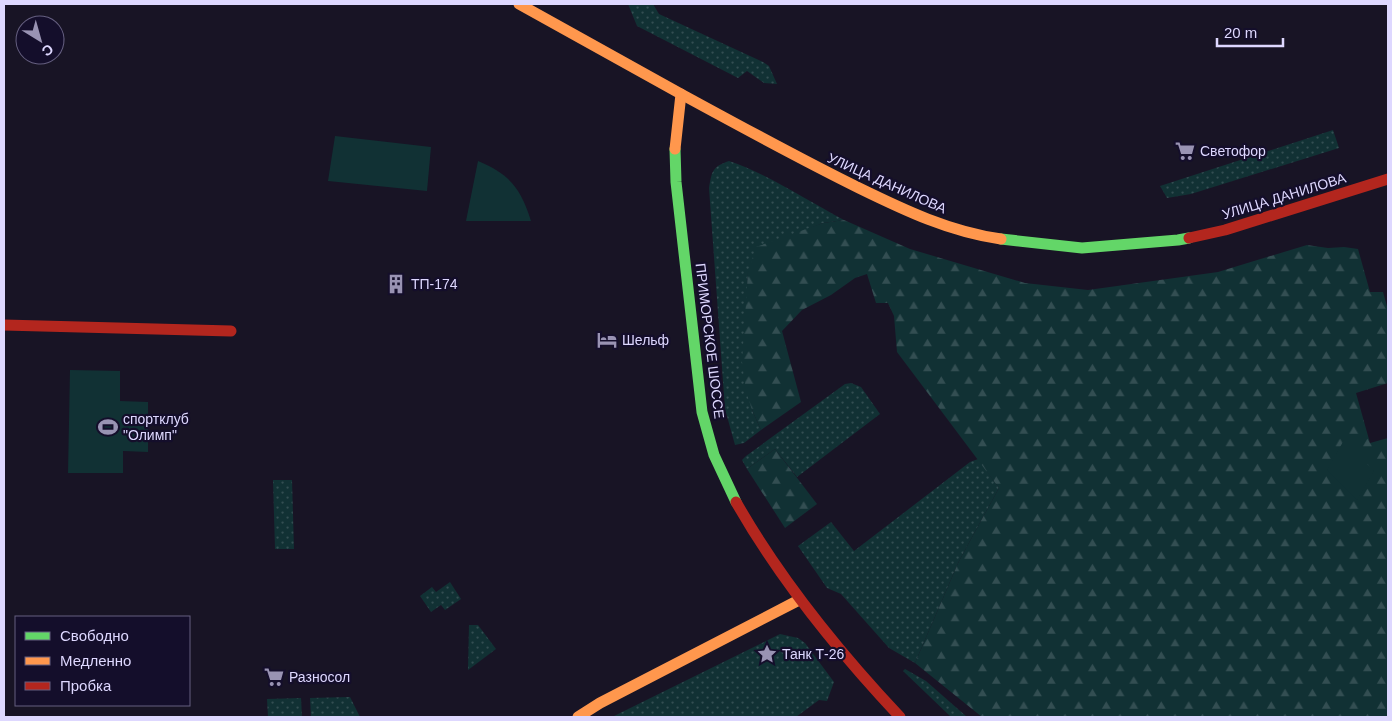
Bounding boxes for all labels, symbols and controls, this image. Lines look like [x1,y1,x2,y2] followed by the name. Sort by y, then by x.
[15,15,65,65] north arrow
[1217,15,1283,47] scale bar
[1224,24,1257,41] text: 20 m
[39,41,57,60] text: С
[1174,140,1196,162] supermarket icon: Светофор
[1200,143,1266,159] place label: Светофор
[825,150,950,217] street label: УЛИЦА ДАНИЛОВА
[1220,169,1348,222] street label: УЛИЦА ДАНИЛОВА
[693,262,727,420] street label: ПРИМОРСКОЕ ШОССЕ
[385,273,407,295] building icon: ТП-174
[411,276,458,292] place label: ТП-174
[596,329,618,351] hotel icon: Шельф
[622,332,669,348] place label: Шельф
[123,411,189,443] place label: спортклуб "Олимп"
[97,416,119,438] sports icon: спортклуб "Олимп"
[15,616,190,706] legend
[60,627,129,644] text: Свободно
[756,643,778,665] place icon: Танк Т-26
[782,646,844,662] place label: Танк Т-26
[60,652,131,669] text: Медленно
[263,666,285,688] supermarket icon: Разносол
[289,669,350,685] place label: Разносол
[60,677,112,694] text: Пробка

